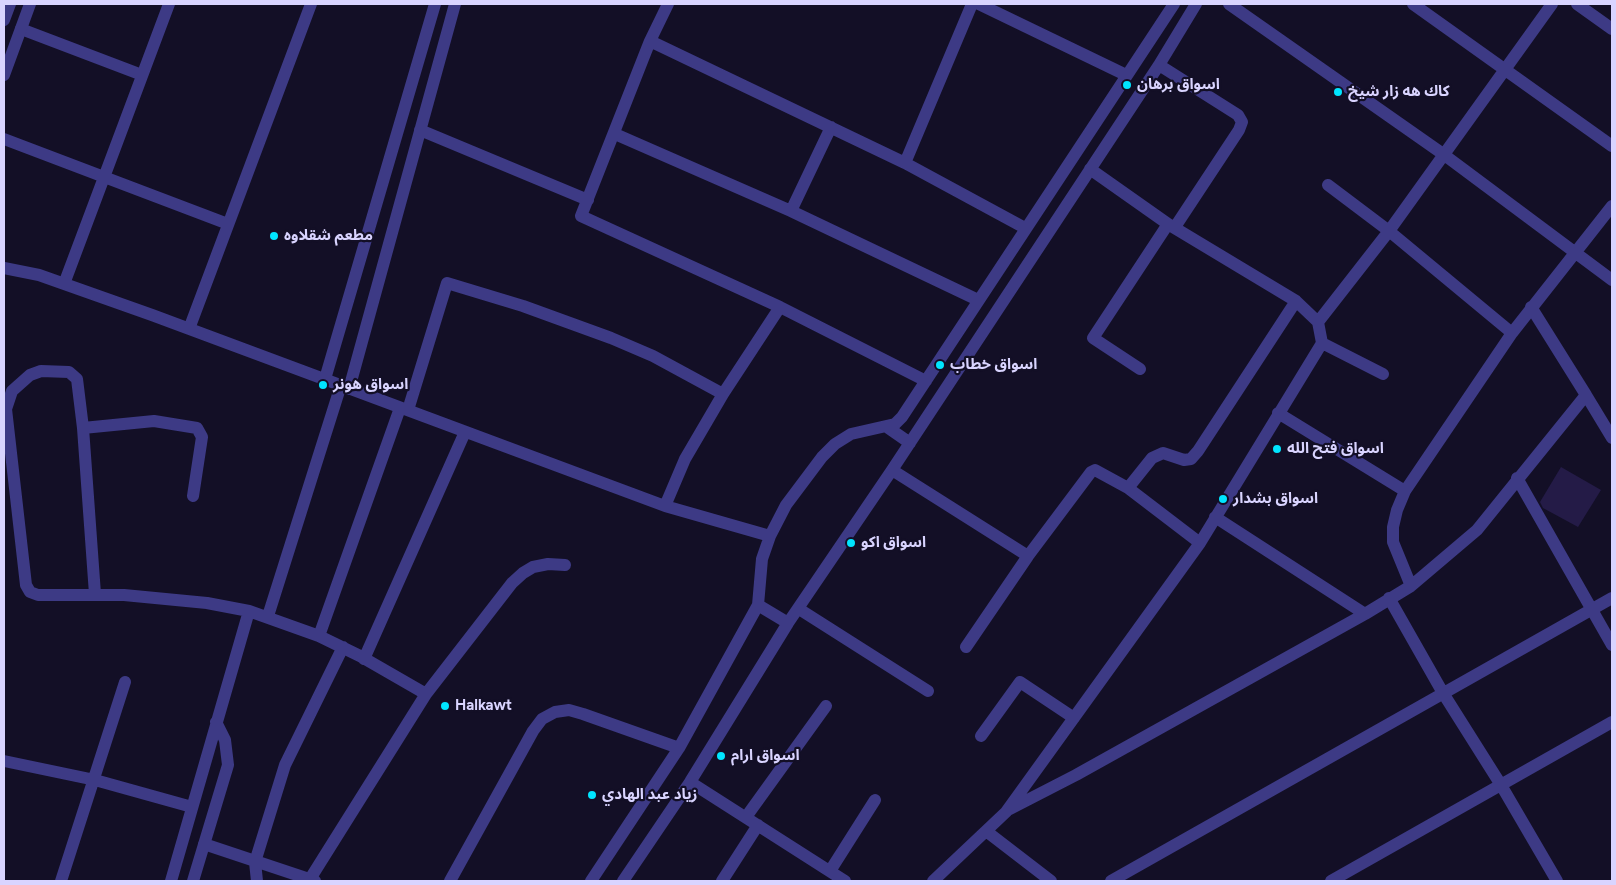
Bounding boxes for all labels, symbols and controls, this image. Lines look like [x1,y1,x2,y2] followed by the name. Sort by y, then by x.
[1137,76,1220,94] place label: اسواق برهان
[1121,79,1133,91] marker: اسواق برهان
[1348,83,1450,101] place label: كاك هه زار شيخ
[1332,86,1344,98] marker: كاك هه زار شيخ
[284,227,373,245] place label: مطعم شقلاوه
[268,230,280,242] marker: مطعم شقلاوه
[950,356,1037,374] place label: اسواق خطاب
[934,359,946,371] marker: اسواق خطاب
[333,376,408,394] place label: اسواق هونر
[317,379,329,391] marker: اسواق هونر
[1287,440,1384,458] place label: اسواق فتح الله
[1271,443,1283,455] marker: اسواق فتح الله
[1233,490,1318,508] place label: اسواق بشدار
[1217,493,1229,505] marker: اسواق بشدار
[861,534,926,552] place label: اسواق اكو
[845,537,857,549] marker: اسواق اكو
[455,697,512,715] place label: Halkawt
[439,700,451,712] marker: Halkawt
[731,747,800,765] place label: اسواق ارام
[715,750,727,762] marker: اسواق ارام
[602,786,697,804] place label: زياد عبد الهادي
[586,789,598,801] marker: زياد عبد الهادي

